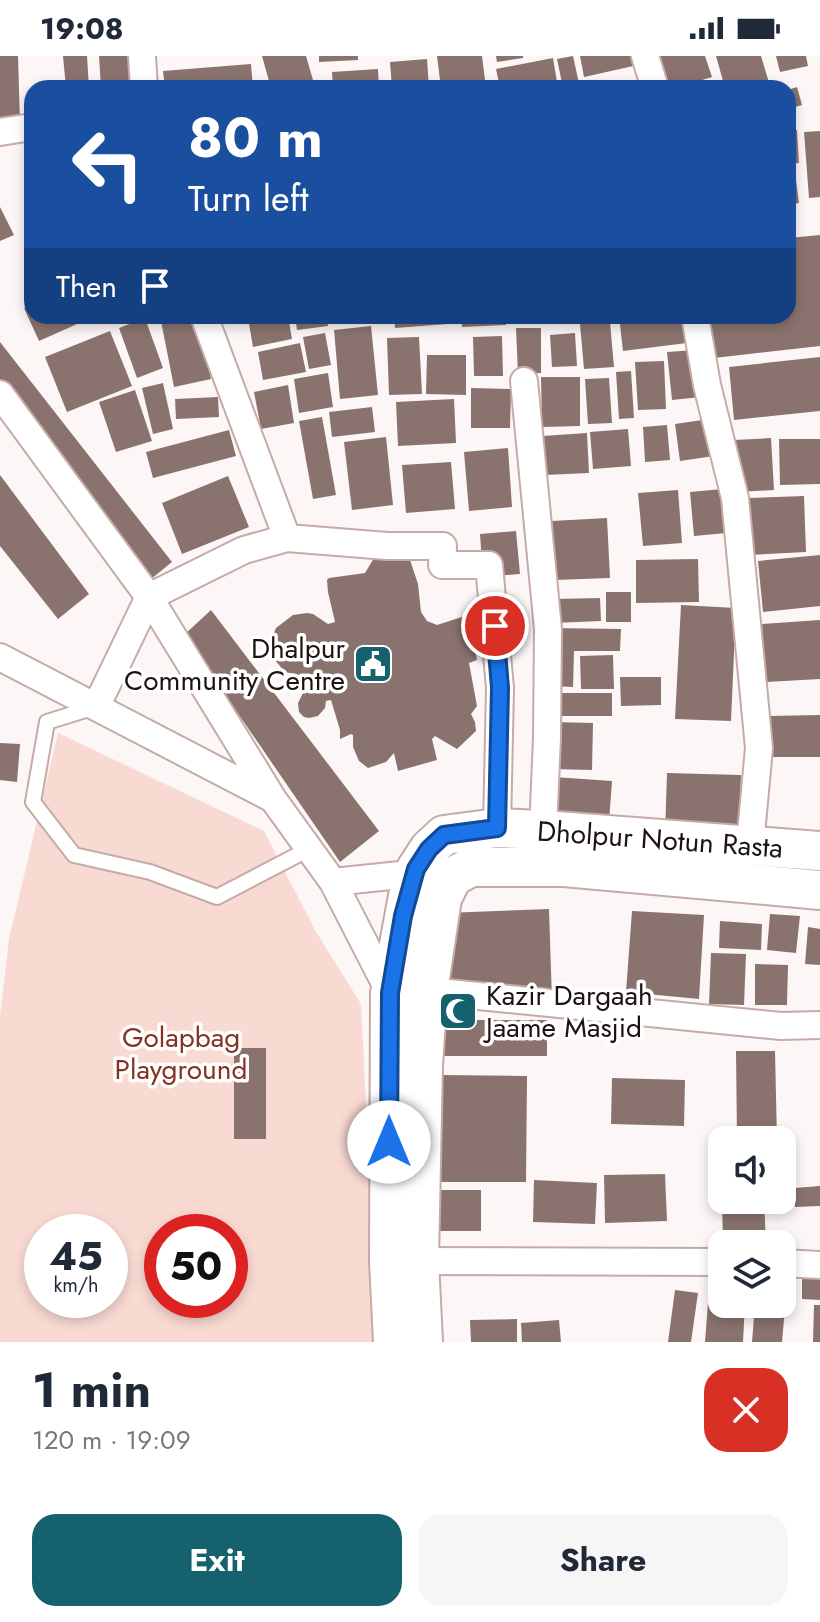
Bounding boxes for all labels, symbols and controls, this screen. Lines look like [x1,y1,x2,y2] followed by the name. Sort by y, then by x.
[40,7,124,50] text: 19:08
[188,97,323,178] text: 80 m
[56,112,160,216] icon: left
[188,172,309,224] text: Turn left
[133,264,177,308] icon: arrive
[56,265,117,308] text: Then
[461,592,529,660] pin
[473,604,517,648] icon: arrive
[124,628,345,701] place label: Dhalpur Community Centre
[352,643,394,685] public building icon: Dhalpur Community Centre
[536,810,784,869] street label: Dholpur Notun Rasta
[482,975,653,1048] place label: Kazir Dargaah Jaame Masjid
[437,990,479,1032] mosque icon: Kazir Dargaah Jaame Masjid
[115,1017,247,1090] park label: Golapbag Playground
[347,1100,431,1184] position arrow
[708,1126,796,1318] map controls
[708,1126,796,1214] button: sound
[144,1214,248,1318] speed limit sign: 50
[49,1227,103,1285] text: 45
[708,1230,796,1318] button: layers
[53,1271,99,1300] text: km/h
[32,1356,151,1425] text: 1 min
[704,1368,788,1452] button: close
[32,1421,191,1459] text: 120 m · 19:09
[32,1514,402,1606] button: Exit
[418,1514,788,1606] button: Share

